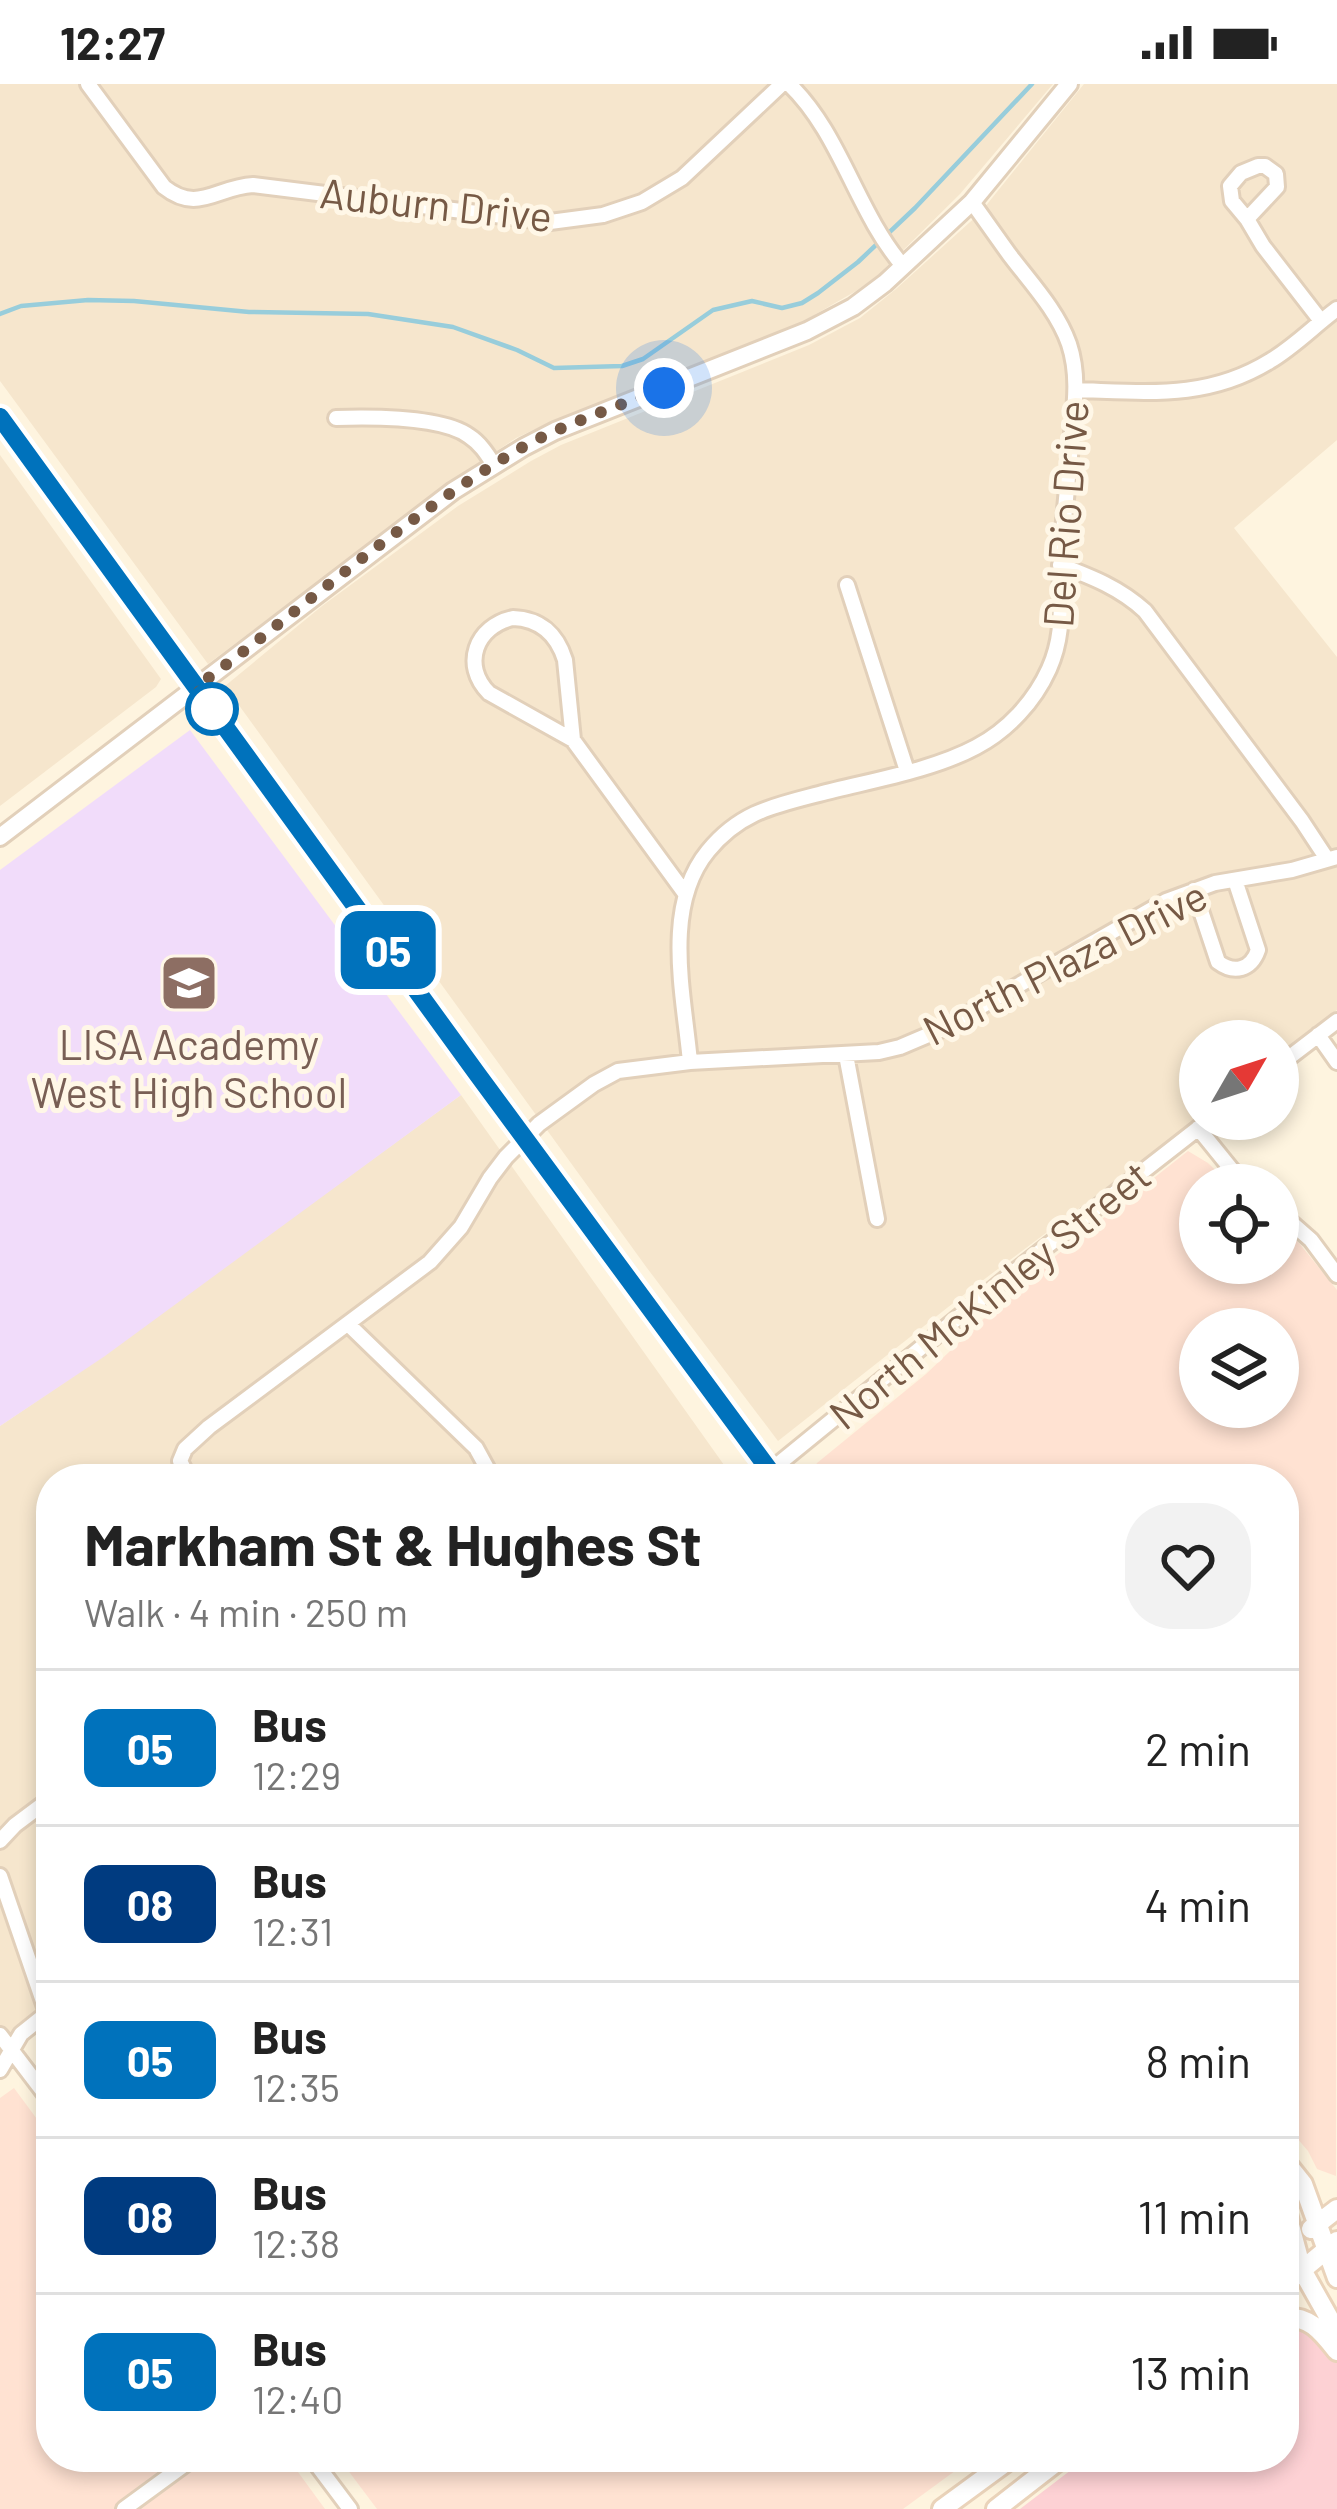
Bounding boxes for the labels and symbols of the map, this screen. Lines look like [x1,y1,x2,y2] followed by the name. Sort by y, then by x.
[318,166,555,240] street label: Auburn Drive
[634,358,694,418] your location
[1031,399,1097,629] street label: Del Rio Drive
[187,684,237,734] unlabelled marker
[914,868,1214,1054] street label: North Plaza Drive
[334,911,442,989] line badge: 05
[158,952,220,1014] school or university icon: LISA Academy West High School
[31,1018,347,1117] place label: LISA Academy West High School
[1179,1020,1299,1140] north arrow
[818,1149,1160,1439] street label: North McKinley Street

